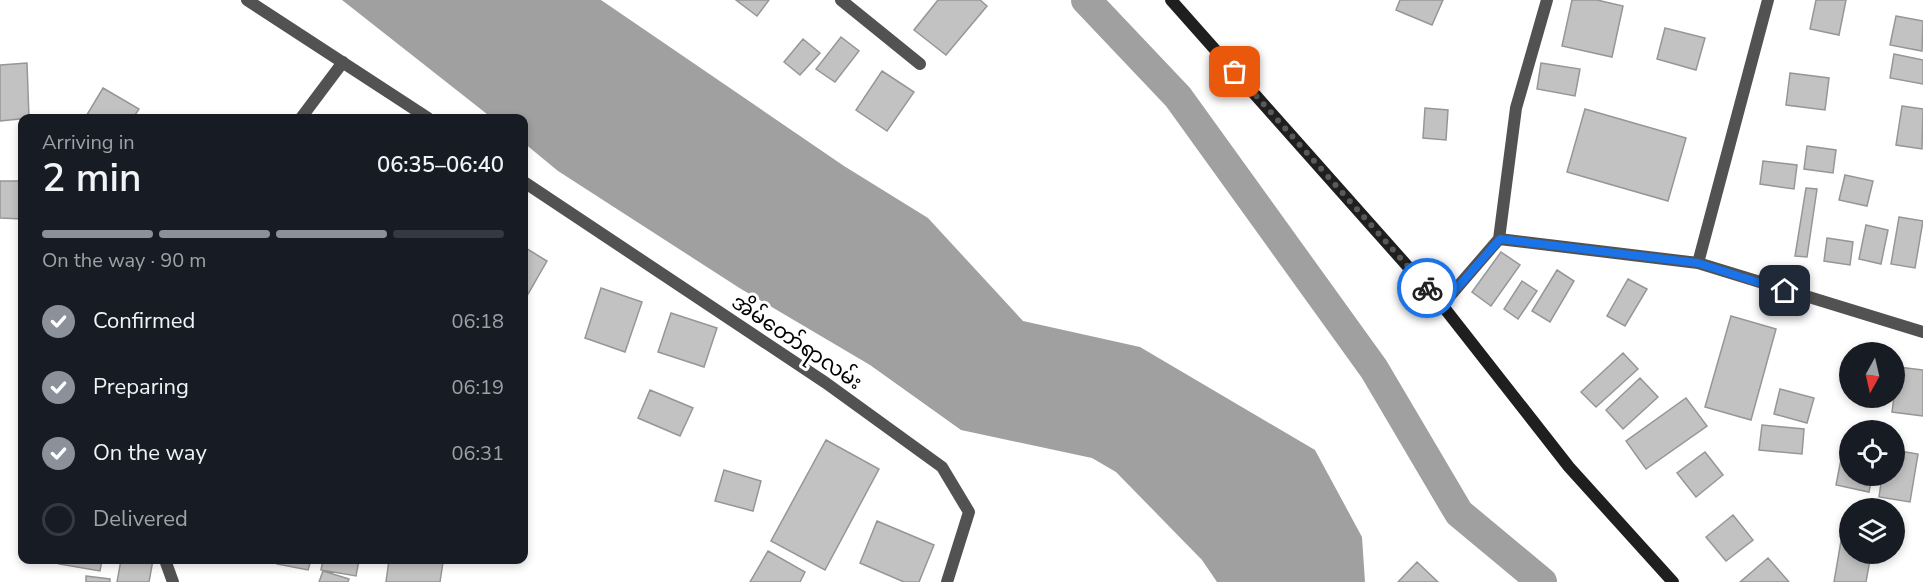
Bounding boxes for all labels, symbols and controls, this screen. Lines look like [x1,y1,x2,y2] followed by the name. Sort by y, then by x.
[1209,46,1260,97] pin
[1218,55,1251,88] icon: bag
[42,129,135,156] text: Arriving in
[377,150,504,180] text: 06:35–06:40
[42,152,141,205] text: 2 min
[42,247,206,274] text: On the way · 90 m
[1397,258,1457,318] courier
[1759,265,1810,316] pin
[1411,272,1444,305] icon: bike
[1768,274,1801,307] icon: home
[725,286,869,399] street label: အိမ်တော်ရာလမ်း
[42,305,75,338] icon: check
[93,306,195,336] text: Confirmed
[451,308,504,335] text: 06:18
[1839,342,1905,408] north arrow
[1839,342,1905,564] map controls
[42,371,75,404] icon: check
[93,372,189,402] text: Preparing
[451,374,504,401] text: 06:19
[1839,420,1905,486] button: locate
[42,437,75,470] icon: check
[93,438,207,468] text: On the way
[451,440,504,467] text: 06:31
[1839,498,1905,564] button: layers
[93,504,188,534] text: Delivered

